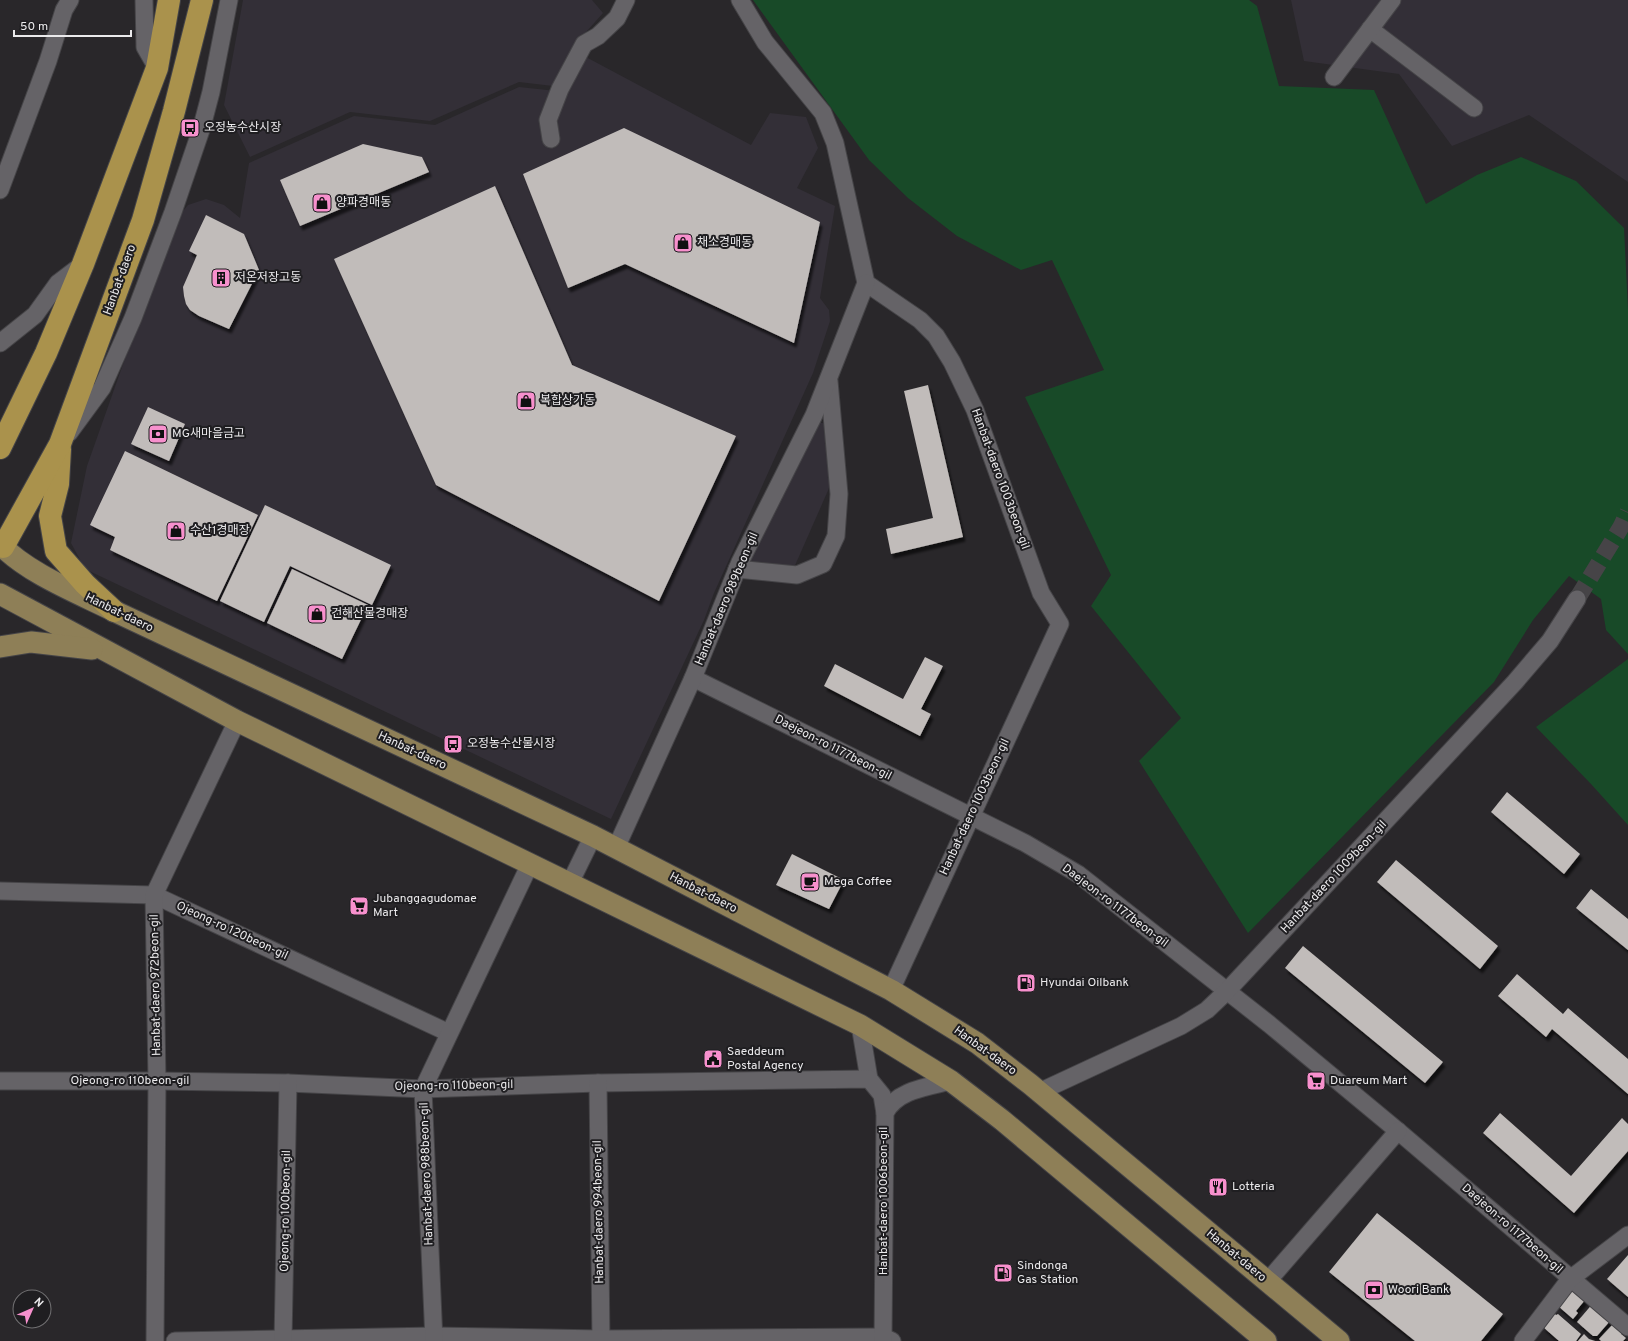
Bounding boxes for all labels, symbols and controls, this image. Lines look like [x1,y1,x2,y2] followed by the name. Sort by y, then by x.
[14,12,131,38] scale bar
[20,19,48,35] text: 50 m
[179,117,201,139] bus stop icon: 오정농수산시장
[204,120,281,136] place label: 오정농수산시장
[311,192,333,214] shop icon: 양파경매동
[336,195,391,211] place label: 양파경매동
[672,232,694,254] shop icon: 채소경매동
[697,235,752,251] place label: 채소경매동
[100,242,140,318] street label: Hanbat-daero
[210,267,232,289] building icon: 저온저장고동
[235,270,301,286] place label: 저온저장고동
[515,390,537,412] shop icon: 복합상가동
[540,393,595,409] place label: 복합상가동
[967,406,1033,552] street label: Hanbat-daero 1003beon-gil
[147,423,169,445] bank icon: MG새마을금고
[172,426,245,442] place label: MG새마을금고
[165,520,187,542] shop icon: 수산1경매장
[190,523,250,539] place label: 수산1경매장
[692,530,762,668] street label: Hanbat-daero 989beon-gil
[82,590,156,637] street label: Hanbat-daero
[306,603,328,625] shop icon: 건해산물경매장
[331,606,408,622] place label: 건해산물경매장
[772,712,894,784] street label: Daejeon-ro 1177beon-gil
[375,728,449,774] street label: Hanbat-daero
[442,733,464,755] bus stop icon: 오정농수산물시장
[467,736,555,752] place label: 오정농수산물시장
[936,736,1014,878] street label: Hanbat-daero 1003beon-gil
[1277,817,1391,937] street label: Hanbat-daero 1009beon-gil
[1059,861,1171,951] street label: Daejeon-ro 1177beon-gil
[666,869,740,917] street label: Hanbat-daero
[799,871,821,893] cafe icon: Mega Coffee
[824,874,892,890] place label: Mega Coffee
[373,891,477,921] place label: Jubanggagudomae Mart
[348,895,370,917] supermarket icon: Jubanggagudomae Mart
[173,898,291,964] street label: Ojeong-ro 120beon-gil
[147,914,165,1056] street label: Hanbat-daero 972beon-gil
[1015,972,1037,994] fuel station icon: Hyundai Oilbank
[1040,975,1129,991] place label: Hyundai Oilbank
[950,1023,1020,1079] street label: Hanbat-daero
[727,1044,804,1074] place label: Saeddeum Postal Agency
[702,1048,724,1070] public building icon: Saeddeum Postal Agency
[1305,1070,1327,1092] supermarket icon: Duareum Mart
[71,1073,189,1089] street label: Ojeong-ro 110beon-gil
[1330,1073,1407,1089] place label: Duareum Mart
[394,1077,514,1095] street label: Ojeong-ro 110beon-gil
[417,1102,437,1246] street label: Hanbat-daero 988beon-gil
[876,1127,892,1275] street label: Hanbat-daero 1006beon-gil
[590,1140,608,1284] street label: Hanbat-daero 994beon-gil
[277,1150,295,1272] street label: Ojeong-ro 100beon-gil
[1207,1176,1229,1198] restaurant icon: Lotteria
[1232,1179,1275,1195] place label: Lotteria
[1458,1181,1566,1277] street label: Daejeon-ro 1177beon-gil
[1202,1226,1270,1286] street label: Hanbat-daero
[1017,1258,1078,1288] place label: Sindonga Gas Station
[992,1262,1014,1284] fuel station icon: Sindonga Gas Station
[1363,1279,1385,1301] bank icon: Woori Bank
[1388,1282,1449,1298] place label: Woori Bank
[12,1289,52,1329] north arrow
[31,1295,46,1310] text: N

